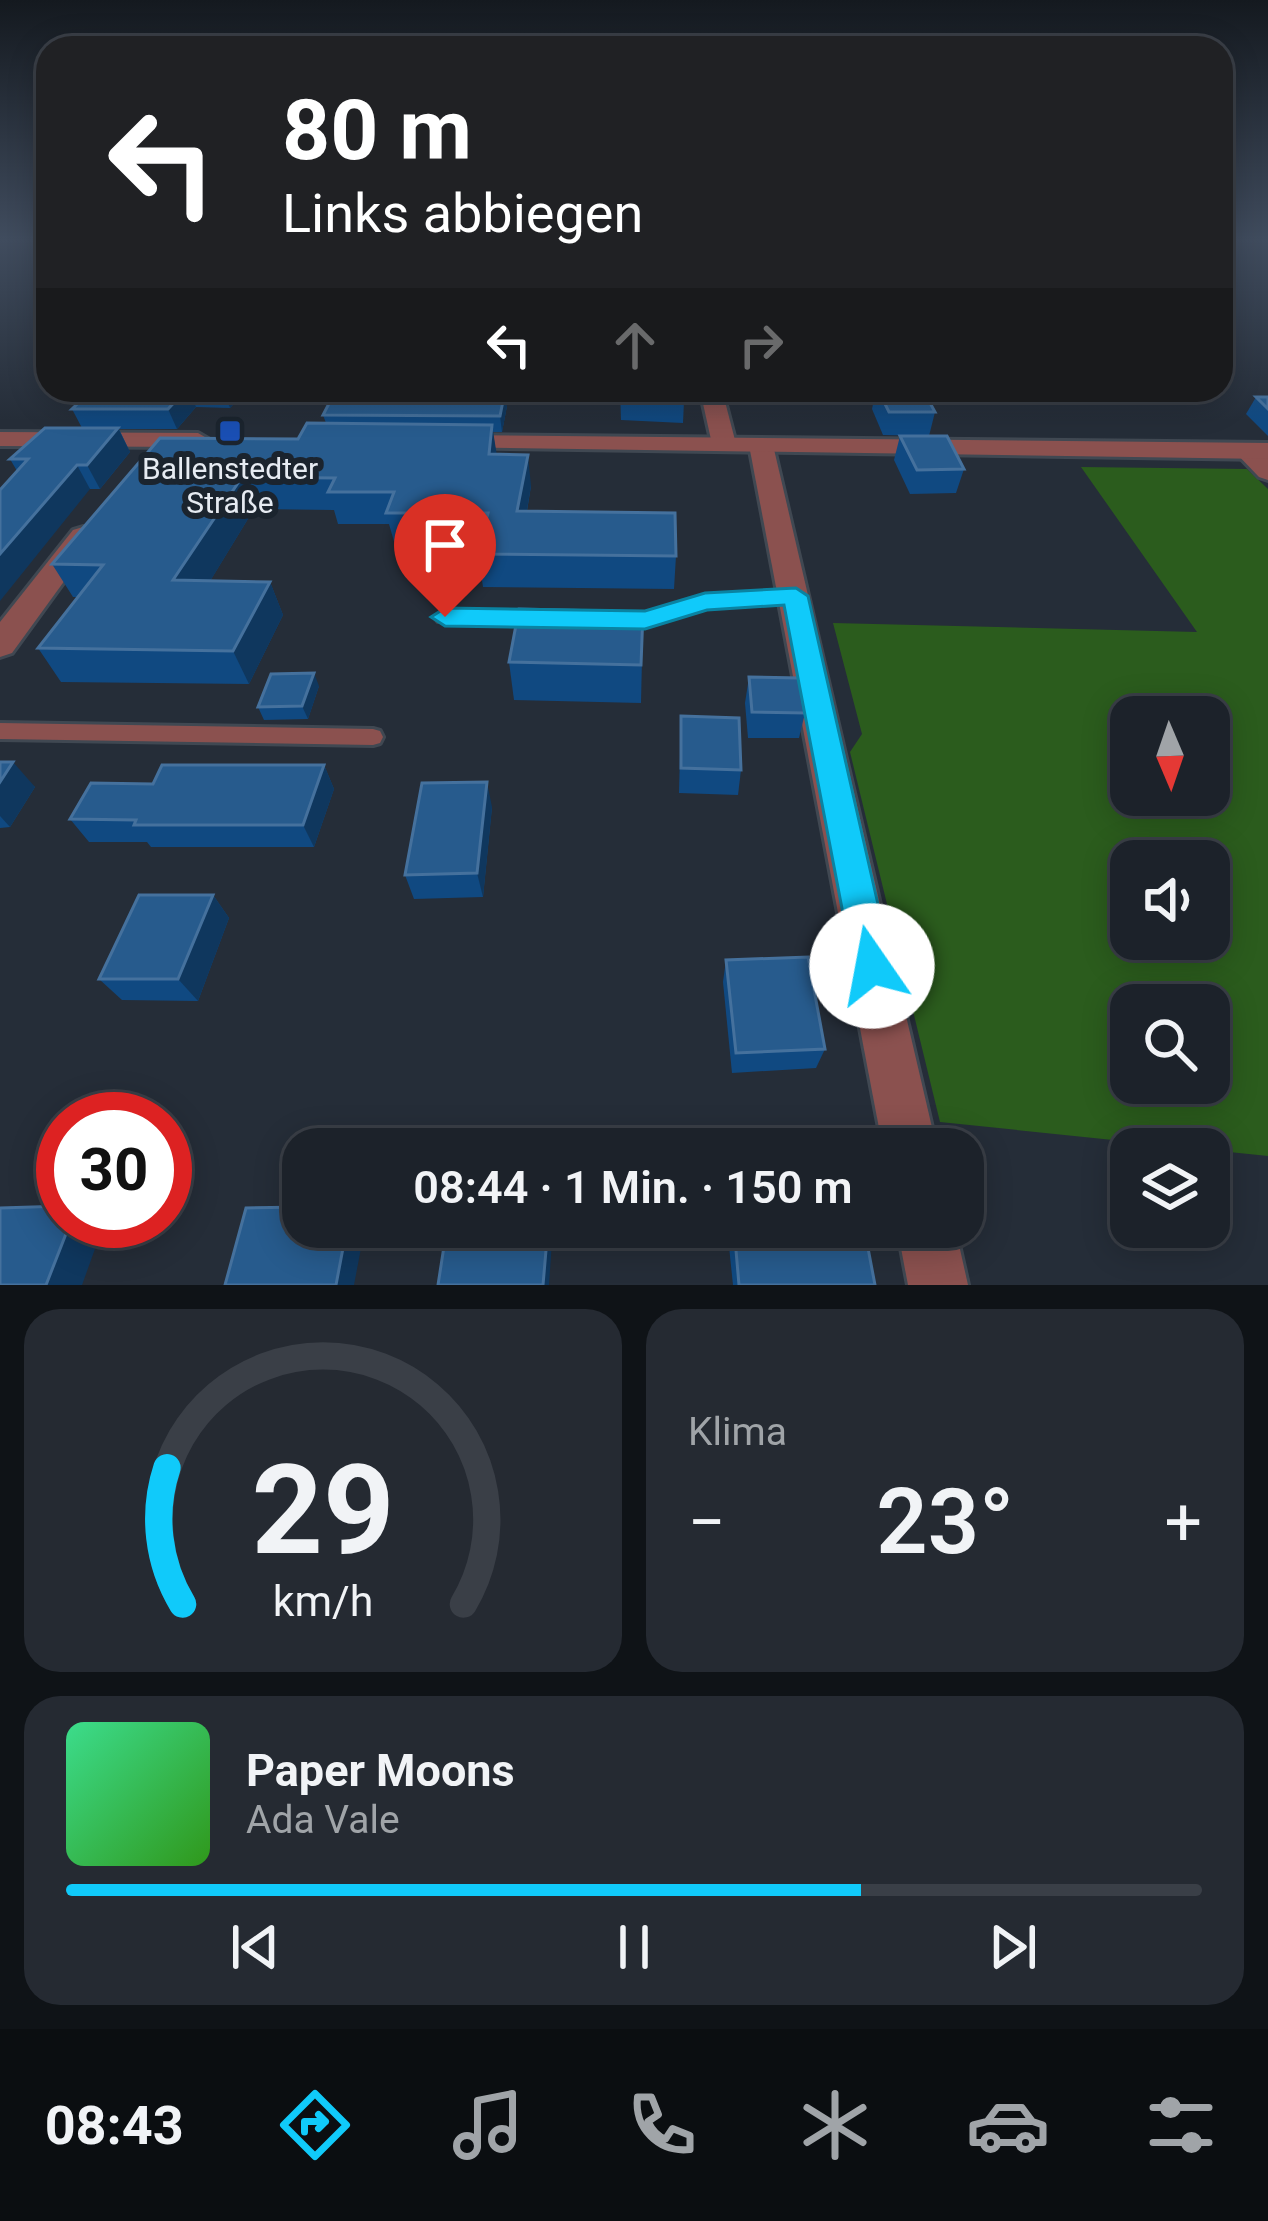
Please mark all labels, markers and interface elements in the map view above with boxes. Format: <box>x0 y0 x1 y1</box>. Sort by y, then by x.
text: 80 m <box>282 81 472 180</box>
icon: left <box>84 84 240 240</box>
text: Links abbiegen <box>282 182 643 245</box>
icon: left <box>476 312 542 378</box>
icon: ahead <box>602 312 668 378</box>
icon: right <box>728 312 794 378</box>
marker: Ballenstedter Straße <box>217 418 243 444</box>
place label: Ballenstedter Straße <box>142 451 318 520</box>
pin <box>394 494 496 617</box>
icon: arrive <box>412 512 478 578</box>
north arrow <box>1110 696 1230 816</box>
map controls <box>1110 696 1230 1248</box>
button: sound <box>1110 840 1230 960</box>
position arrow <box>809 903 935 1029</box>
button: search <box>1110 984 1230 1104</box>
speed limit sign: 30 <box>36 1092 192 1248</box>
button: layers <box>1110 1128 1230 1248</box>
text: 08:44 · 1 Min. · 150 m <box>413 1161 853 1214</box>
text: Klima <box>688 1409 787 1455</box>
text: 29 <box>251 1437 395 1583</box>
text: 23° <box>876 1470 1014 1575</box>
text: − <box>688 1484 726 1561</box>
text: + <box>1165 1484 1202 1561</box>
text: km/h <box>273 1575 373 1625</box>
text: Paper Moons <box>246 1744 515 1797</box>
text: Ada Vale <box>246 1797 400 1843</box>
icon: previous <box>222 1914 288 1980</box>
icon: pause <box>601 1914 667 1980</box>
icon: next <box>980 1914 1046 1980</box>
icon: directions <box>273 2083 357 2167</box>
icon: music <box>446 2083 530 2167</box>
icon: phone <box>620 2083 704 2167</box>
icon: climate <box>793 2083 877 2167</box>
icon: car <box>966 2083 1050 2167</box>
icon: filters <box>1139 2083 1223 2167</box>
text: 08:43 <box>45 2094 184 2157</box>

